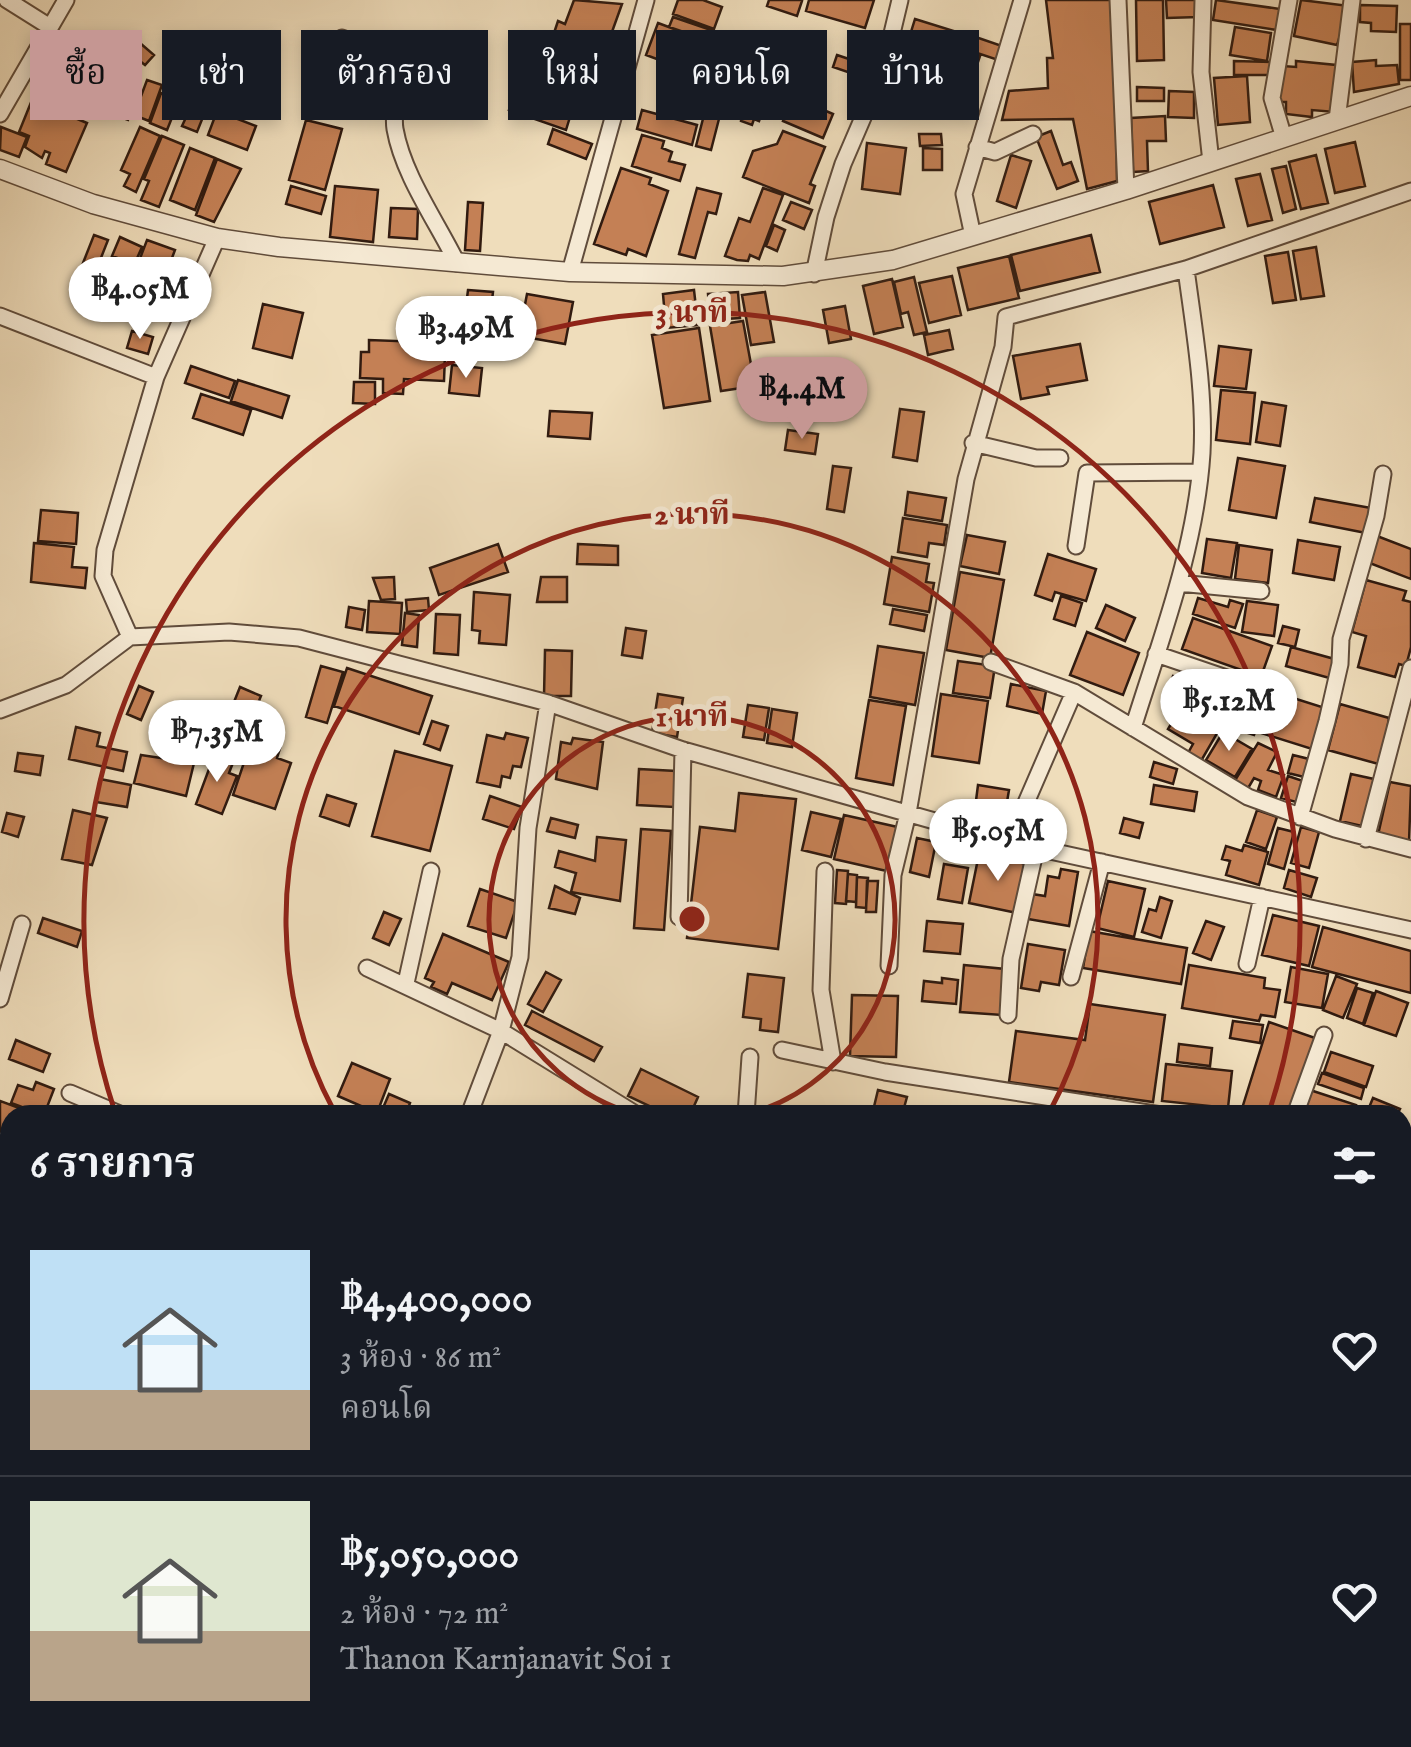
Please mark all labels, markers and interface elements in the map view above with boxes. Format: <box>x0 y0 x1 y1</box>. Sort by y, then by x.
chip: ซื้อ <box>30 30 142 120</box>
chip: เช่า <box>162 30 281 120</box>
chip: ตัวกรอง <box>301 30 488 120</box>
chip: ใหม่ <box>508 30 636 120</box>
chip: คอนโด <box>656 30 827 120</box>
chip: บ้าน <box>847 30 979 120</box>
pin: ฿4.05M <box>59 257 221 342</box>
text: ฿4.05M <box>91 269 189 310</box>
text: 3 นาที <box>656 295 728 333</box>
pin: ฿3.49M <box>385 296 547 381</box>
text: ฿3.49M <box>418 308 514 349</box>
pin: ฿4.4M <box>732 357 872 442</box>
text: ฿4.4M <box>758 369 846 410</box>
text: 2 นาที <box>654 497 730 535</box>
pin: ฿5.12M <box>1148 669 1310 754</box>
text: ฿5.12M <box>1182 681 1276 722</box>
text: 1 นาที <box>656 699 728 737</box>
pin: ฿7.35M <box>136 700 298 785</box>
text: ฿7.35M <box>170 712 264 753</box>
pin: ฿5.05M <box>917 799 1079 884</box>
text: ฿5.05M <box>951 811 1045 852</box>
centre of rings <box>674 901 710 937</box>
icon: filters <box>1327 1138 1382 1193</box>
text: 6 รายการ <box>30 1139 195 1192</box>
text: ฿4,400,000 <box>340 1273 532 1326</box>
icon: home <box>110 1290 230 1410</box>
icon: heart <box>1327 1323 1382 1378</box>
text: 3 ห้อง · 86 m² <box>340 1338 501 1379</box>
text: คอนโด <box>340 1389 433 1430</box>
text: ฿5,050,000 <box>340 1529 519 1582</box>
icon: home <box>110 1541 230 1661</box>
icon: heart <box>1327 1574 1382 1629</box>
text: 2 ห้อง · 72 m² <box>340 1594 508 1635</box>
text: Thanon Karnjanavit Soi 1 <box>340 1640 672 1681</box>

